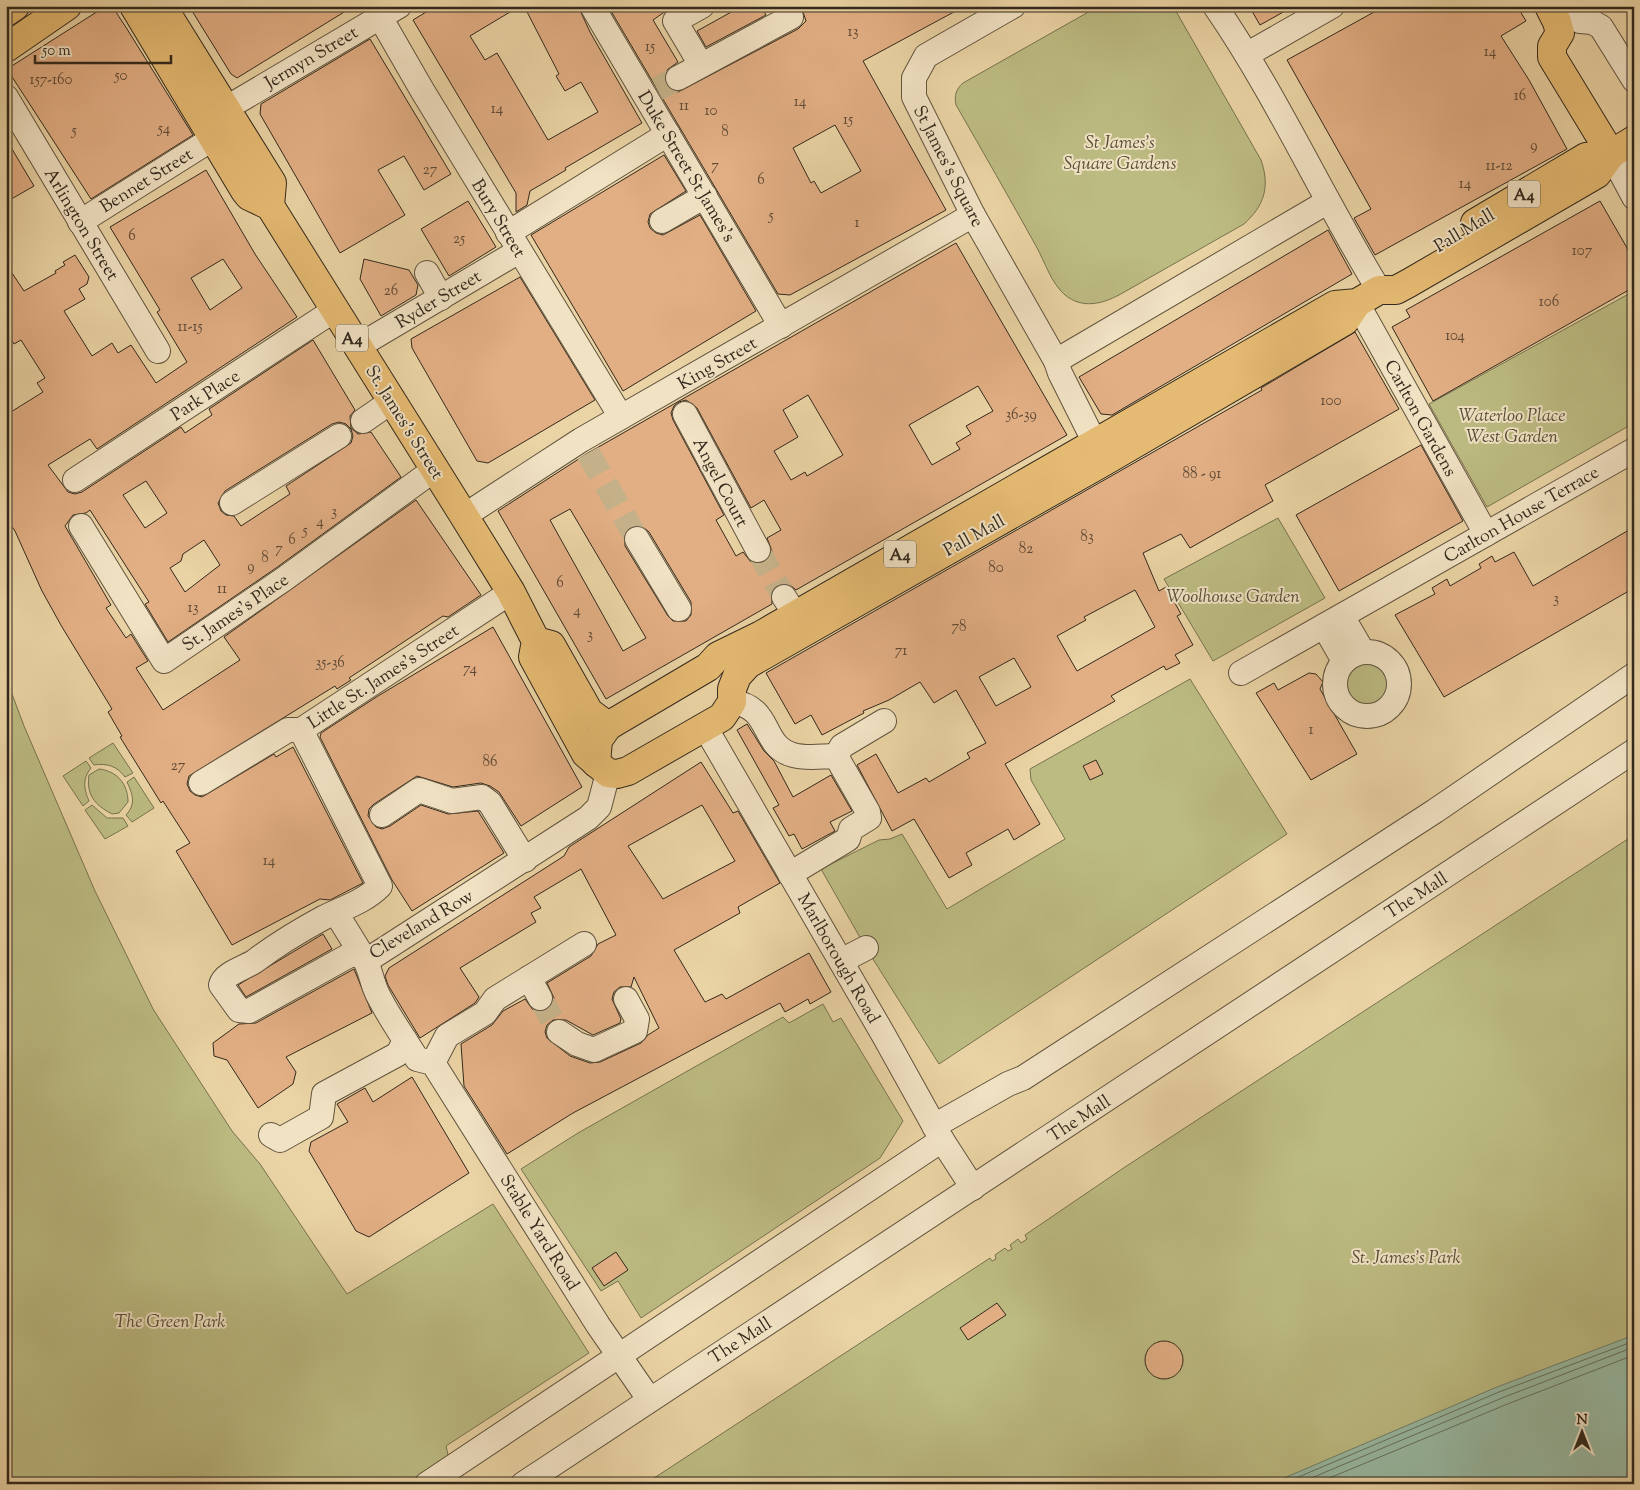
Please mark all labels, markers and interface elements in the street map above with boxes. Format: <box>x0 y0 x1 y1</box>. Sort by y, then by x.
street label: Jermyn Street <box>260 21 364 97</box>
house number: 13 <box>847 22 859 43</box>
scale bar <box>35 32 171 64</box>
house number: 15 <box>645 37 655 58</box>
text: 50 m <box>41 41 71 62</box>
house number: 14 <box>1484 42 1497 63</box>
house number: 50 <box>113 66 128 87</box>
house number: 157-160 <box>30 70 73 91</box>
street label: Duke Street St James's <box>630 86 741 248</box>
house number: 16 <box>1514 86 1526 107</box>
house number: 14 <box>794 92 807 113</box>
house number: 11 <box>679 96 689 117</box>
house number: 14 <box>491 99 504 120</box>
house number: 10 <box>705 101 718 122</box>
street label: St James's Square <box>905 101 989 232</box>
house number: 15 <box>843 110 853 131</box>
house number: 54 <box>157 119 171 140</box>
house number: 5 <box>70 121 77 142</box>
house number: 8 <box>721 122 729 143</box>
park label: St James's Square Gardens <box>1064 131 1176 178</box>
house number: 9 <box>1530 136 1538 157</box>
street label: Bennet Street <box>95 143 199 221</box>
house number: 7 <box>711 156 719 177</box>
house number: 11-12 <box>1485 156 1513 177</box>
house number: 27 <box>423 160 438 181</box>
street label: Arlington Street <box>36 164 124 286</box>
house number: 6 <box>757 170 765 191</box>
house number: 14 <box>1459 174 1472 195</box>
street label: Bury Street <box>464 175 531 263</box>
road number: A4 <box>1508 180 1540 208</box>
street label: Pall Mall <box>1430 203 1500 260</box>
house number: 5 <box>767 206 774 227</box>
house number: 1 <box>854 213 860 234</box>
house number: 6 <box>128 226 136 247</box>
house number: 25 <box>453 229 465 250</box>
house number: 107 <box>1572 241 1593 262</box>
street label: Ryder Street <box>391 265 487 337</box>
house number: 26 <box>384 281 398 302</box>
house number: 106 <box>1539 292 1559 313</box>
house number: 11-15 <box>177 317 203 338</box>
road number: A4 <box>336 324 368 352</box>
house number: 104 <box>1445 326 1465 347</box>
street label: King Street <box>674 332 762 398</box>
street label: Carlton Gardens <box>1376 356 1462 482</box>
street label: St. James's Street <box>358 361 449 485</box>
street label: Park Place <box>166 365 246 429</box>
house number: 100 <box>1321 391 1341 412</box>
park label: Waterloo Place West Garden <box>1459 404 1565 451</box>
house number: 36-39 <box>1005 405 1037 426</box>
street label: Angel Court <box>685 434 754 532</box>
street label: Carlton House Terrace <box>1439 461 1605 571</box>
house number: 88 - 91 <box>1183 464 1221 485</box>
house number: 3 <box>331 502 337 523</box>
street label: Pall Mall <box>939 509 1011 564</box>
house number: 4 <box>316 512 324 533</box>
house number: 5 <box>301 521 308 542</box>
house number: 83 <box>1080 527 1094 548</box>
house number: 6 <box>288 530 296 551</box>
house number: 7 <box>275 539 283 560</box>
house number: 82 <box>1019 539 1033 560</box>
road number: A4 <box>884 540 916 568</box>
house number: 8 <box>261 548 269 569</box>
house number: 9 <box>247 557 255 578</box>
house number: 80 <box>988 558 1004 579</box>
street label: St. James's Place <box>178 568 295 659</box>
house number: 6 <box>556 573 564 594</box>
house number: 11 <box>217 579 227 600</box>
park label: Woolhouse Garden <box>1166 585 1300 611</box>
house number: 3 <box>1553 589 1559 610</box>
house number: 13 <box>187 598 199 619</box>
house number: 4 <box>573 601 581 622</box>
house number: 78 <box>951 617 967 638</box>
street label: Little St. James's Street <box>303 619 465 736</box>
house number: 3 <box>587 625 593 646</box>
house number: 71 <box>895 641 907 662</box>
house number: 35-36 <box>315 653 345 674</box>
house number: 74 <box>463 659 477 680</box>
house number: 1 <box>1308 720 1314 741</box>
house number: 86 <box>483 752 497 773</box>
house number: 27 <box>171 756 186 777</box>
house number: 14 <box>263 851 276 872</box>
street label: The Mall <box>1381 867 1454 927</box>
street label: Cleveland Row <box>365 884 480 967</box>
street label: Marlborough Road <box>789 889 885 1029</box>
street label: The Mall <box>1044 1090 1117 1150</box>
street label: Stable Yard Road <box>492 1170 584 1296</box>
park label: St. James's Park <box>1351 1246 1461 1272</box>
park label: The Green Park <box>115 1310 225 1336</box>
street label: The Mall <box>705 1312 778 1372</box>
north arrow <box>1558 1408 1608 1458</box>
text: N <box>1576 1411 1588 1431</box>

